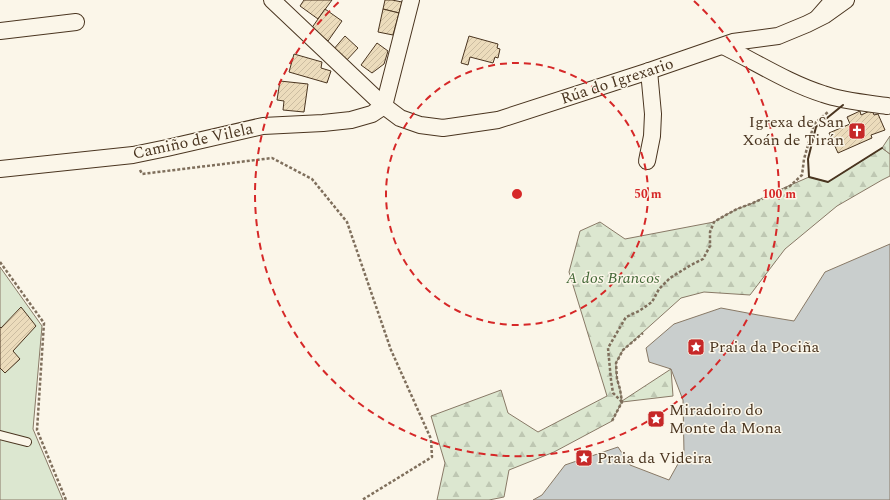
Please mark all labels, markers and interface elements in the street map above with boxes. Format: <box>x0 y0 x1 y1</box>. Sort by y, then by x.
street label: Rúa do Igrexario <box>557 51 677 111</box>
place label: Igrexa de San Xoán de Tirán <box>742 110 844 152</box>
street label: Camiño de Vilela <box>131 116 256 165</box>
church icon: Igrexa de San Xoán de Tirán <box>847 121 867 141</box>
text: 50 m <box>634 185 662 204</box>
text: 100 m <box>762 185 796 204</box>
centre of rings <box>510 187 524 201</box>
park label: A dos Brancos <box>565 266 660 290</box>
place label: Praia da Pociña <box>709 335 819 359</box>
place icon: Praia da Pociña <box>686 337 706 357</box>
place label: Miradoiro do Monte da Mona <box>669 398 782 440</box>
place icon: Miradoiro do Monte da Mona <box>646 409 666 429</box>
place label: Praia da Videira <box>597 446 712 470</box>
place icon: Praia da Videira <box>574 448 594 468</box>

